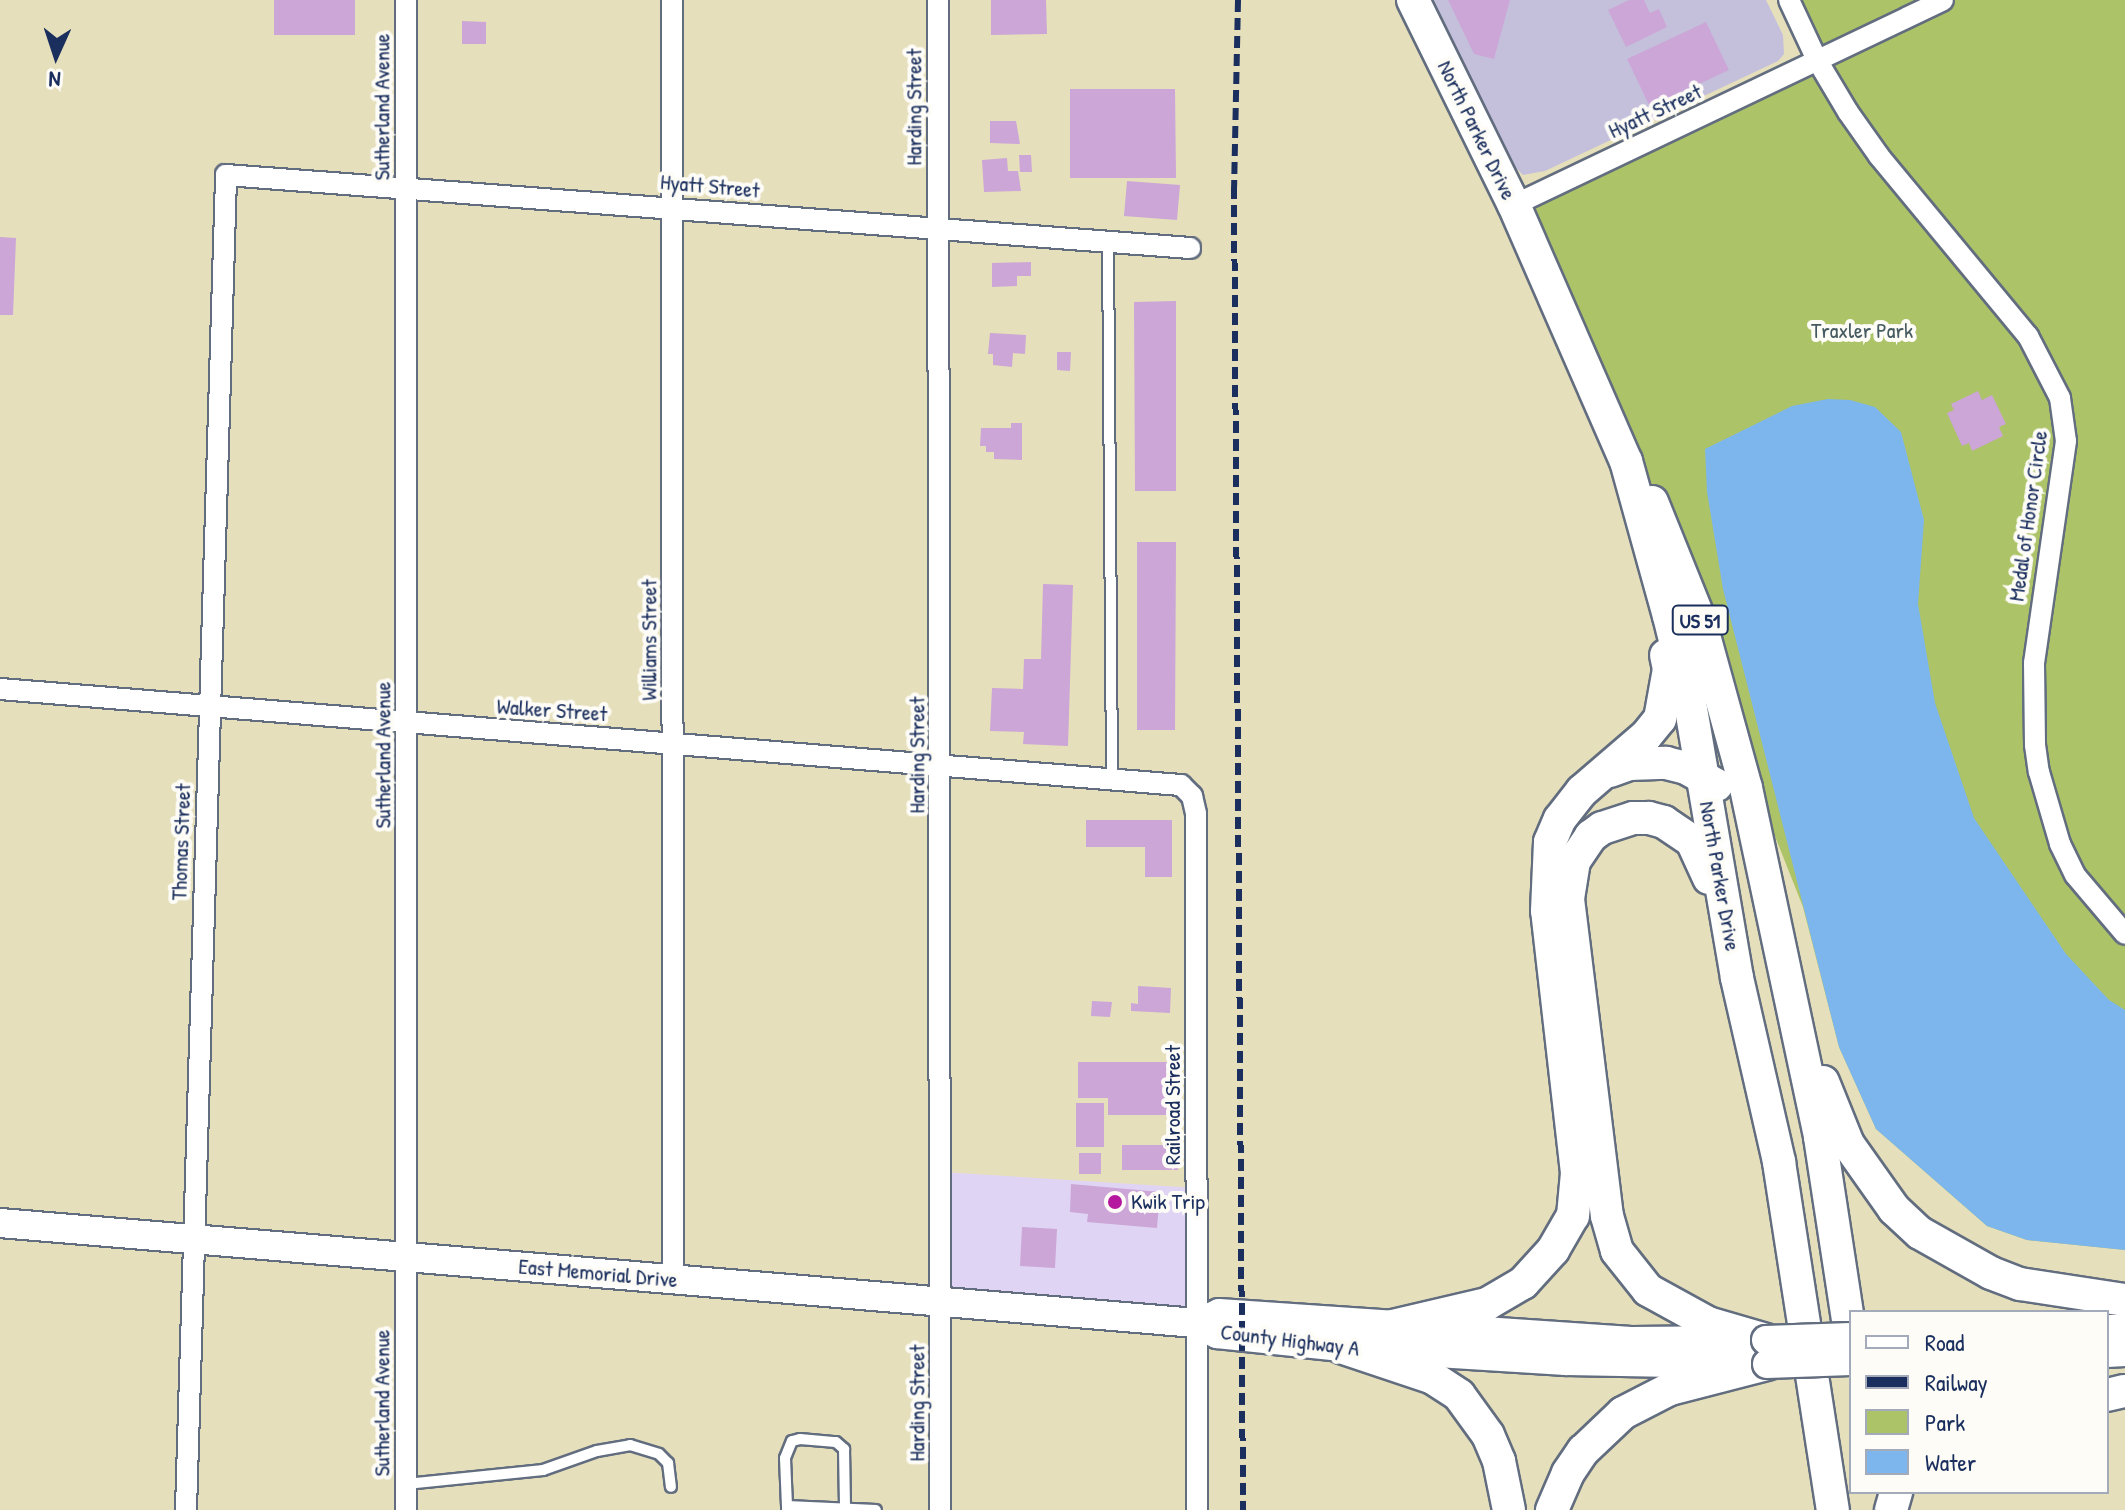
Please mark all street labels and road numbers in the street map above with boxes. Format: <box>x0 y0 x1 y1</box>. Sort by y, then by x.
street label: Sutherland Avenue <box>369 34 395 180</box>
street label: Harding Street <box>901 49 927 165</box>
street label: North Parker Drive <box>1432 56 1522 204</box>
street label: Hyatt Street <box>1604 78 1706 144</box>
street label: Hyatt Street <box>659 169 761 203</box>
street label: Medal of Honor Circle <box>2003 429 2053 603</box>
street label: Williams Street <box>636 579 662 701</box>
road number: US 51 <box>1670 604 1730 636</box>
street label: Sutherland Avenue <box>370 682 396 828</box>
street label: Walker Street <box>496 693 608 727</box>
street label: Harding Street <box>904 697 930 813</box>
street label: Thomas Street <box>166 783 196 901</box>
street label: North Parker Drive <box>1694 799 1746 953</box>
street label: Railroad Street <box>1160 1045 1186 1165</box>
street label: East Memorial Drive <box>517 1253 679 1293</box>
street label: County Highway A <box>1219 1318 1361 1362</box>
street label: Sutherland Avenue <box>369 1330 395 1476</box>
street label: Harding Street <box>904 1345 930 1461</box>

